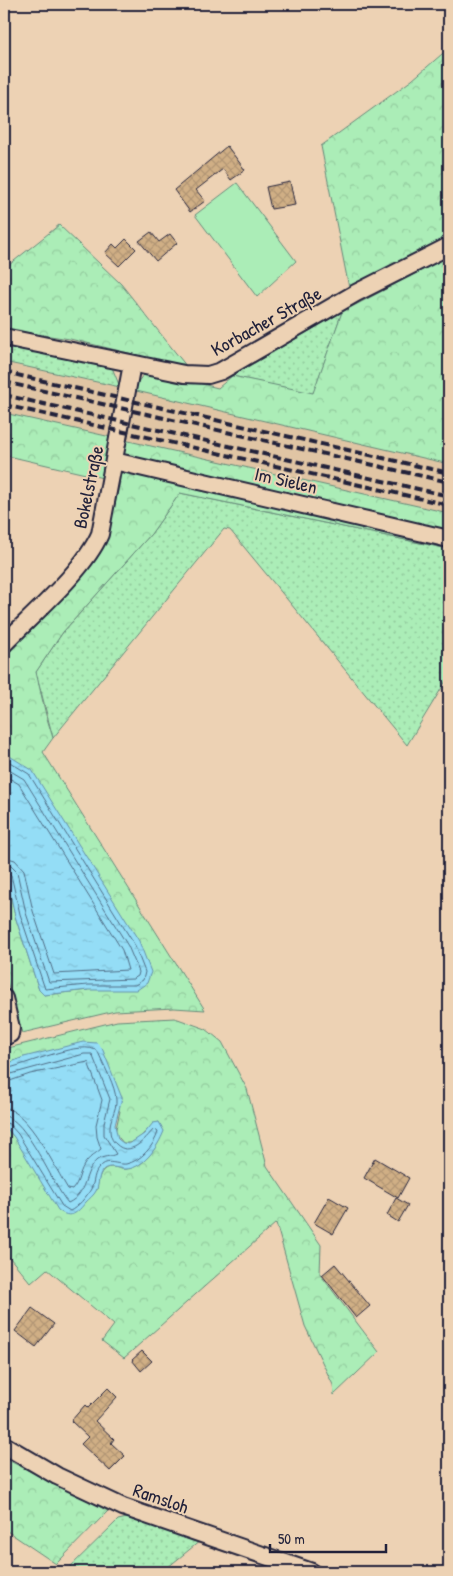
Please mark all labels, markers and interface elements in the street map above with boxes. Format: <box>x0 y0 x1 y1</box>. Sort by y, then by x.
street label: Korbacher Straße <box>206 280 326 362</box>
street label: Bokelstraße <box>67 443 110 531</box>
street label: Im Sielen <box>252 460 320 500</box>
street label: Ramsloh <box>130 1476 192 1520</box>
scale bar <box>270 1521 387 1553</box>
text: 50 m <box>278 1528 305 1549</box>

